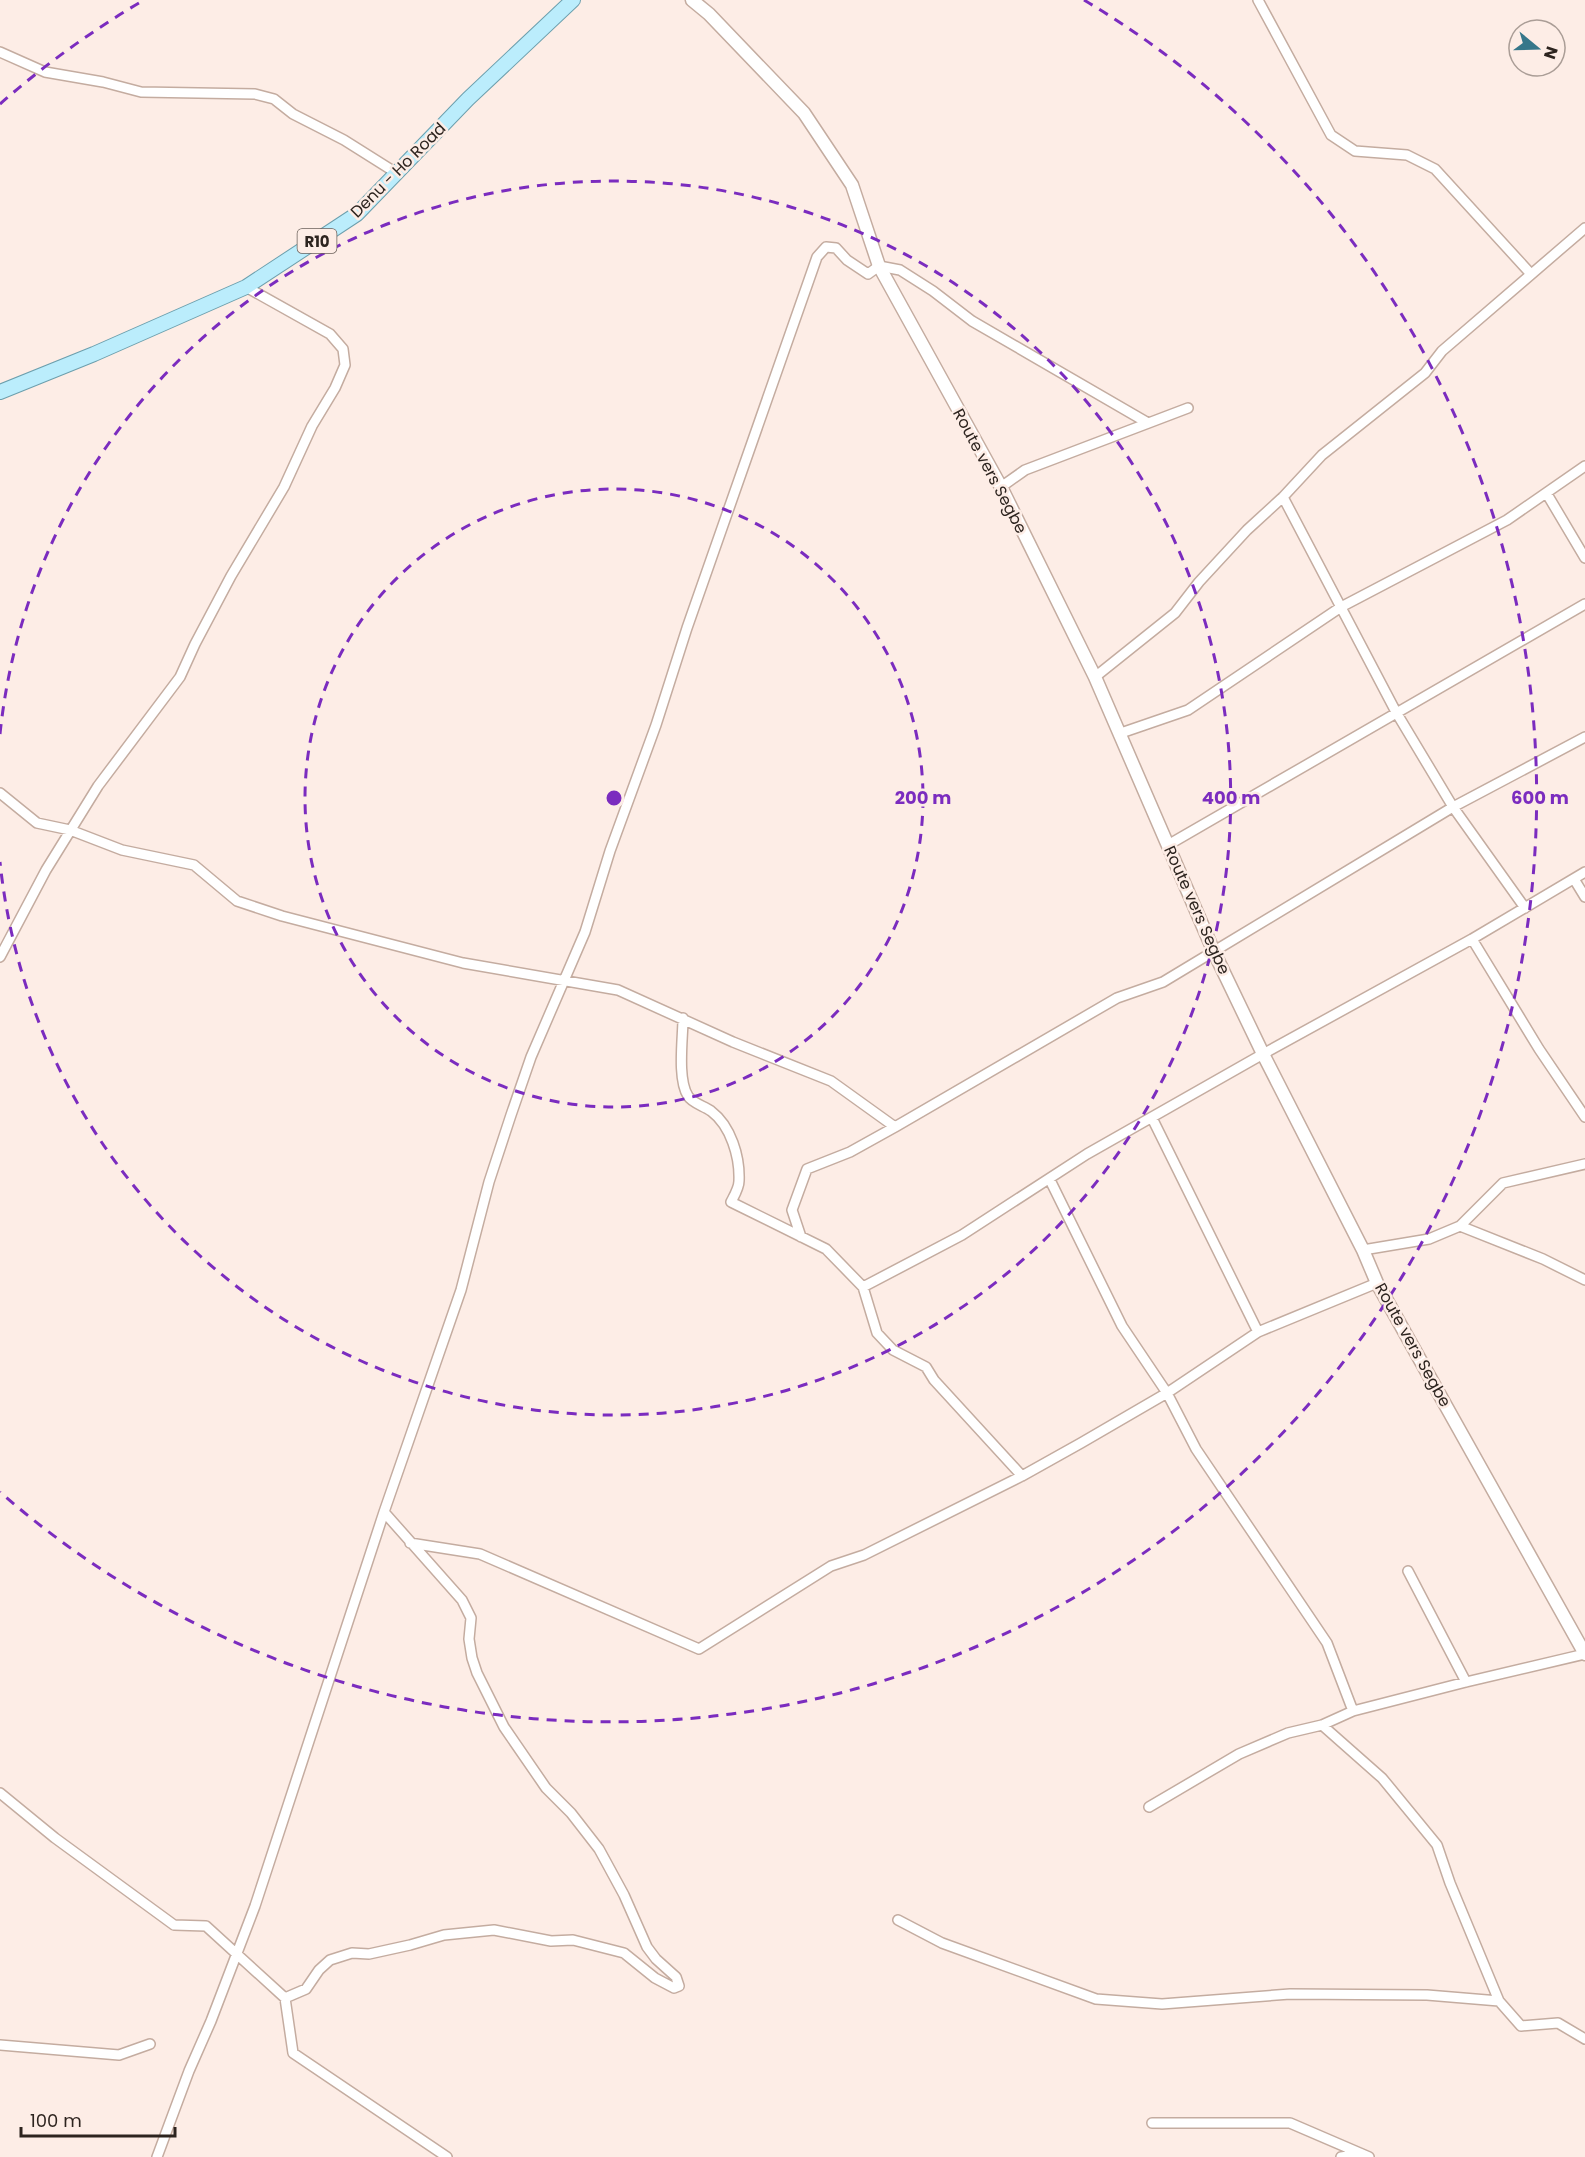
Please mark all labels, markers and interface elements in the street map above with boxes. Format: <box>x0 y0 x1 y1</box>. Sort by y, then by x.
north arrow <box>1507 18 1567 78</box>
text: N <box>1538 43 1564 62</box>
street label: Denu - Ho Road <box>345 117 451 223</box>
road number: R10 <box>298 229 336 253</box>
street label: Route vers Segbe <box>947 404 1033 538</box>
text: 200 m <box>895 785 951 810</box>
text: 400 m <box>1202 785 1260 810</box>
text: 600 m <box>1511 785 1569 810</box>
centre of rings <box>604 788 624 808</box>
street label: Route vers Segbe <box>1158 842 1236 978</box>
street label: Route vers Segbe <box>1369 1279 1457 1411</box>
scale bar <box>21 2100 176 2138</box>
text: 100 m <box>30 2108 82 2133</box>

